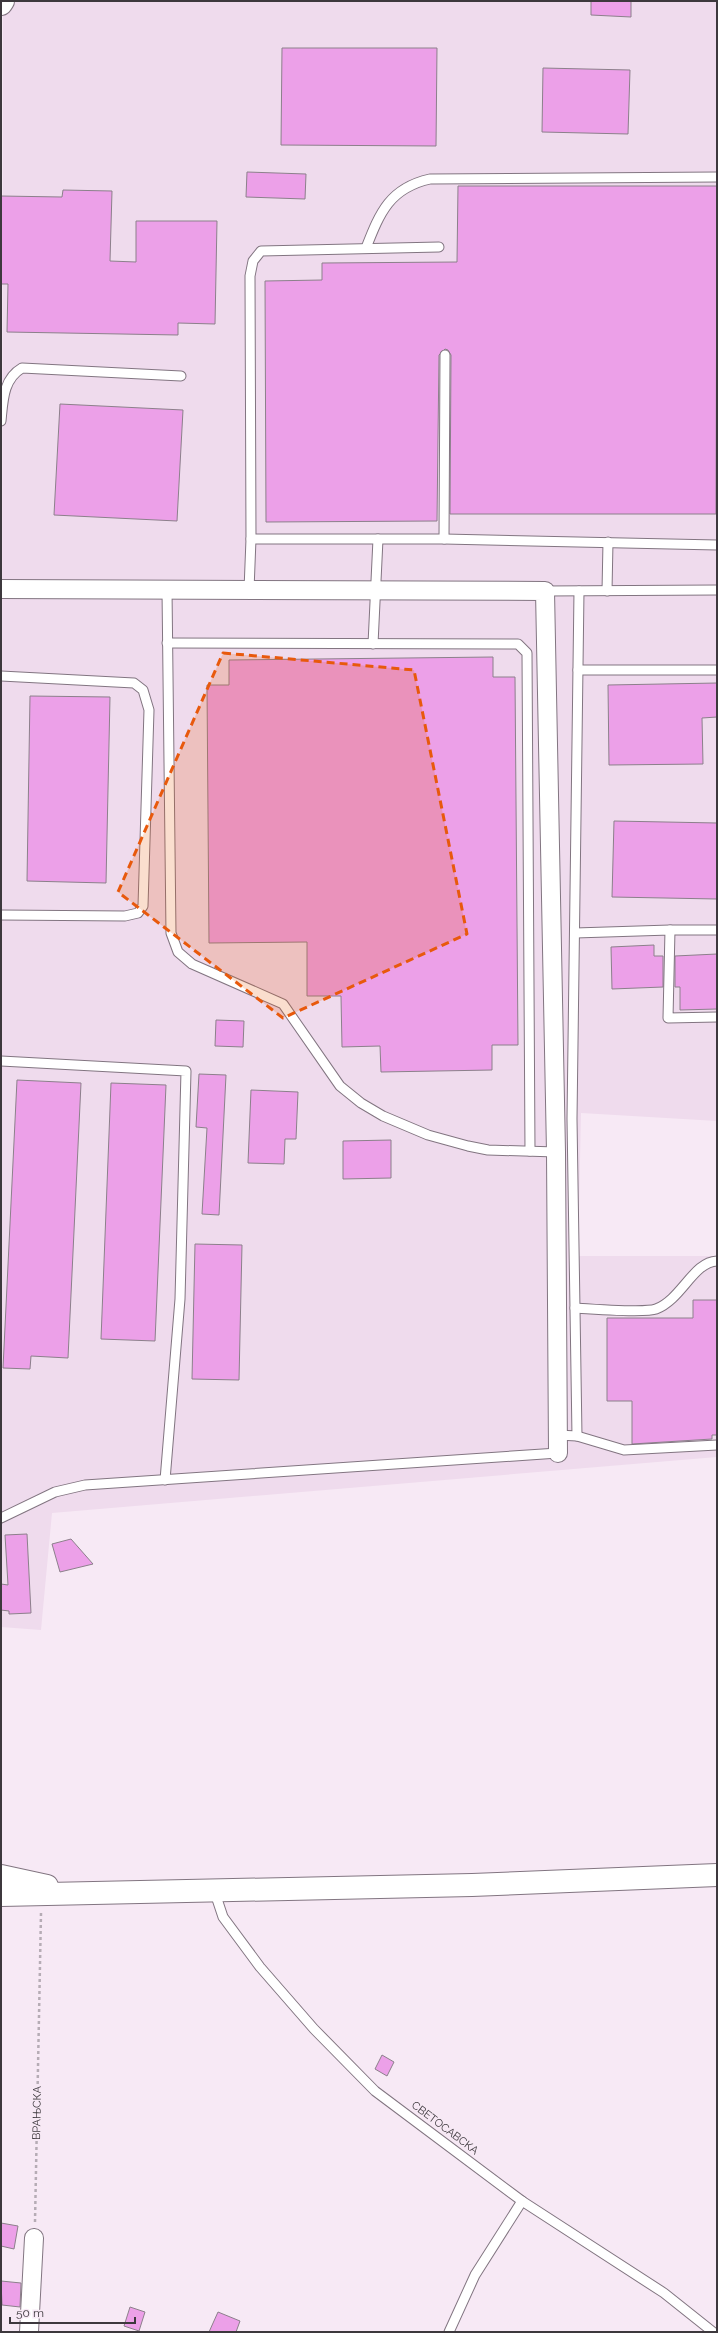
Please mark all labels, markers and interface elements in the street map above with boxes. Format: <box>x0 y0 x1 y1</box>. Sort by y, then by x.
street label: ВРАЊСКА <box>30 2085 44 2140</box>
street label: СВЕТОСАВСКА <box>409 2099 481 2158</box>
scale bar <box>10 2299 135 2325</box>
text: 50 m <box>16 2306 44 2320</box>

